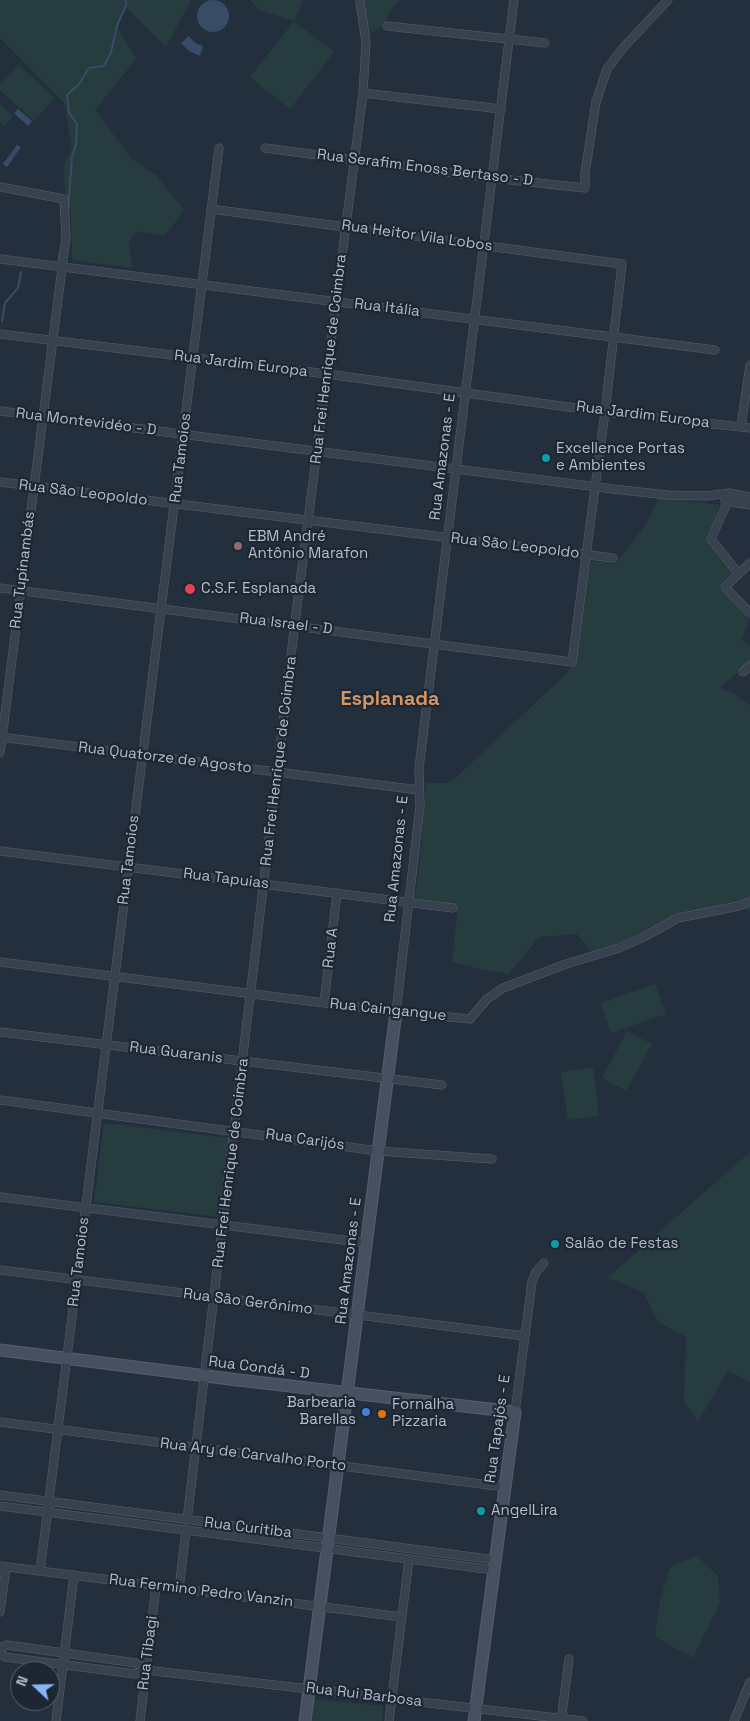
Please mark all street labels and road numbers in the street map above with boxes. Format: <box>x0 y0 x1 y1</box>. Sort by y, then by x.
street label: Rua Serafim Enoss Bertaso - D <box>316 146 534 190</box>
street label: Rua Heitor Vila Lobos <box>340 216 494 256</box>
street label: Rua Frei Henrique de Coimbra <box>307 253 351 465</box>
street label: Rua Itália <box>353 295 421 321</box>
street label: Rua Jardim Europa <box>173 347 309 381</box>
street label: Rua Amazonas - E <box>426 393 460 521</box>
street label: Rua Jardim Europa <box>575 398 711 432</box>
street label: Rua Montevidéo - D <box>15 404 157 440</box>
street label: Rua Tamoios <box>167 412 195 504</box>
street label: Rua São Leopoldo <box>18 476 148 510</box>
street label: Rua Tupinambás <box>7 510 39 630</box>
street label: Rua São Leopoldo <box>450 529 580 563</box>
street label: Rua Israel - D <box>238 609 334 639</box>
street label: Rua Frei Henrique de Coimbra <box>257 655 301 867</box>
street label: Rua Quatorze de Agosto <box>77 738 253 778</box>
street label: Rua Amazonas - E <box>381 795 413 923</box>
street label: Rua Tamoios <box>115 814 143 906</box>
street label: Rua Tapuias <box>182 865 270 893</box>
street label: Rua A <box>320 927 342 969</box>
street label: Rua Caingangue <box>329 995 447 1025</box>
street label: Rua Guaranis <box>128 1038 224 1068</box>
street label: Rua Frei Henrique de Coimbra <box>209 1057 253 1269</box>
street label: Rua Carijós <box>264 1126 346 1154</box>
street label: Rua Amazonas - E <box>332 1197 366 1325</box>
street label: Rua Tamoios <box>65 1216 93 1308</box>
street label: Rua São Gerônimo <box>182 1285 314 1319</box>
street label: Rua Condá - D <box>207 1353 311 1383</box>
street label: Rua Tapajós - E <box>481 1374 515 1484</box>
street label: Rua Ary de Carvalho Porto <box>159 1435 347 1475</box>
street label: Rua Curitiba <box>203 1514 293 1542</box>
street label: Rua Fermino Pedro Vanzin <box>108 1571 294 1611</box>
street label: Rua Tibagi <box>135 1615 161 1691</box>
street label: Rua Rui Barbosa <box>305 1679 423 1711</box>

